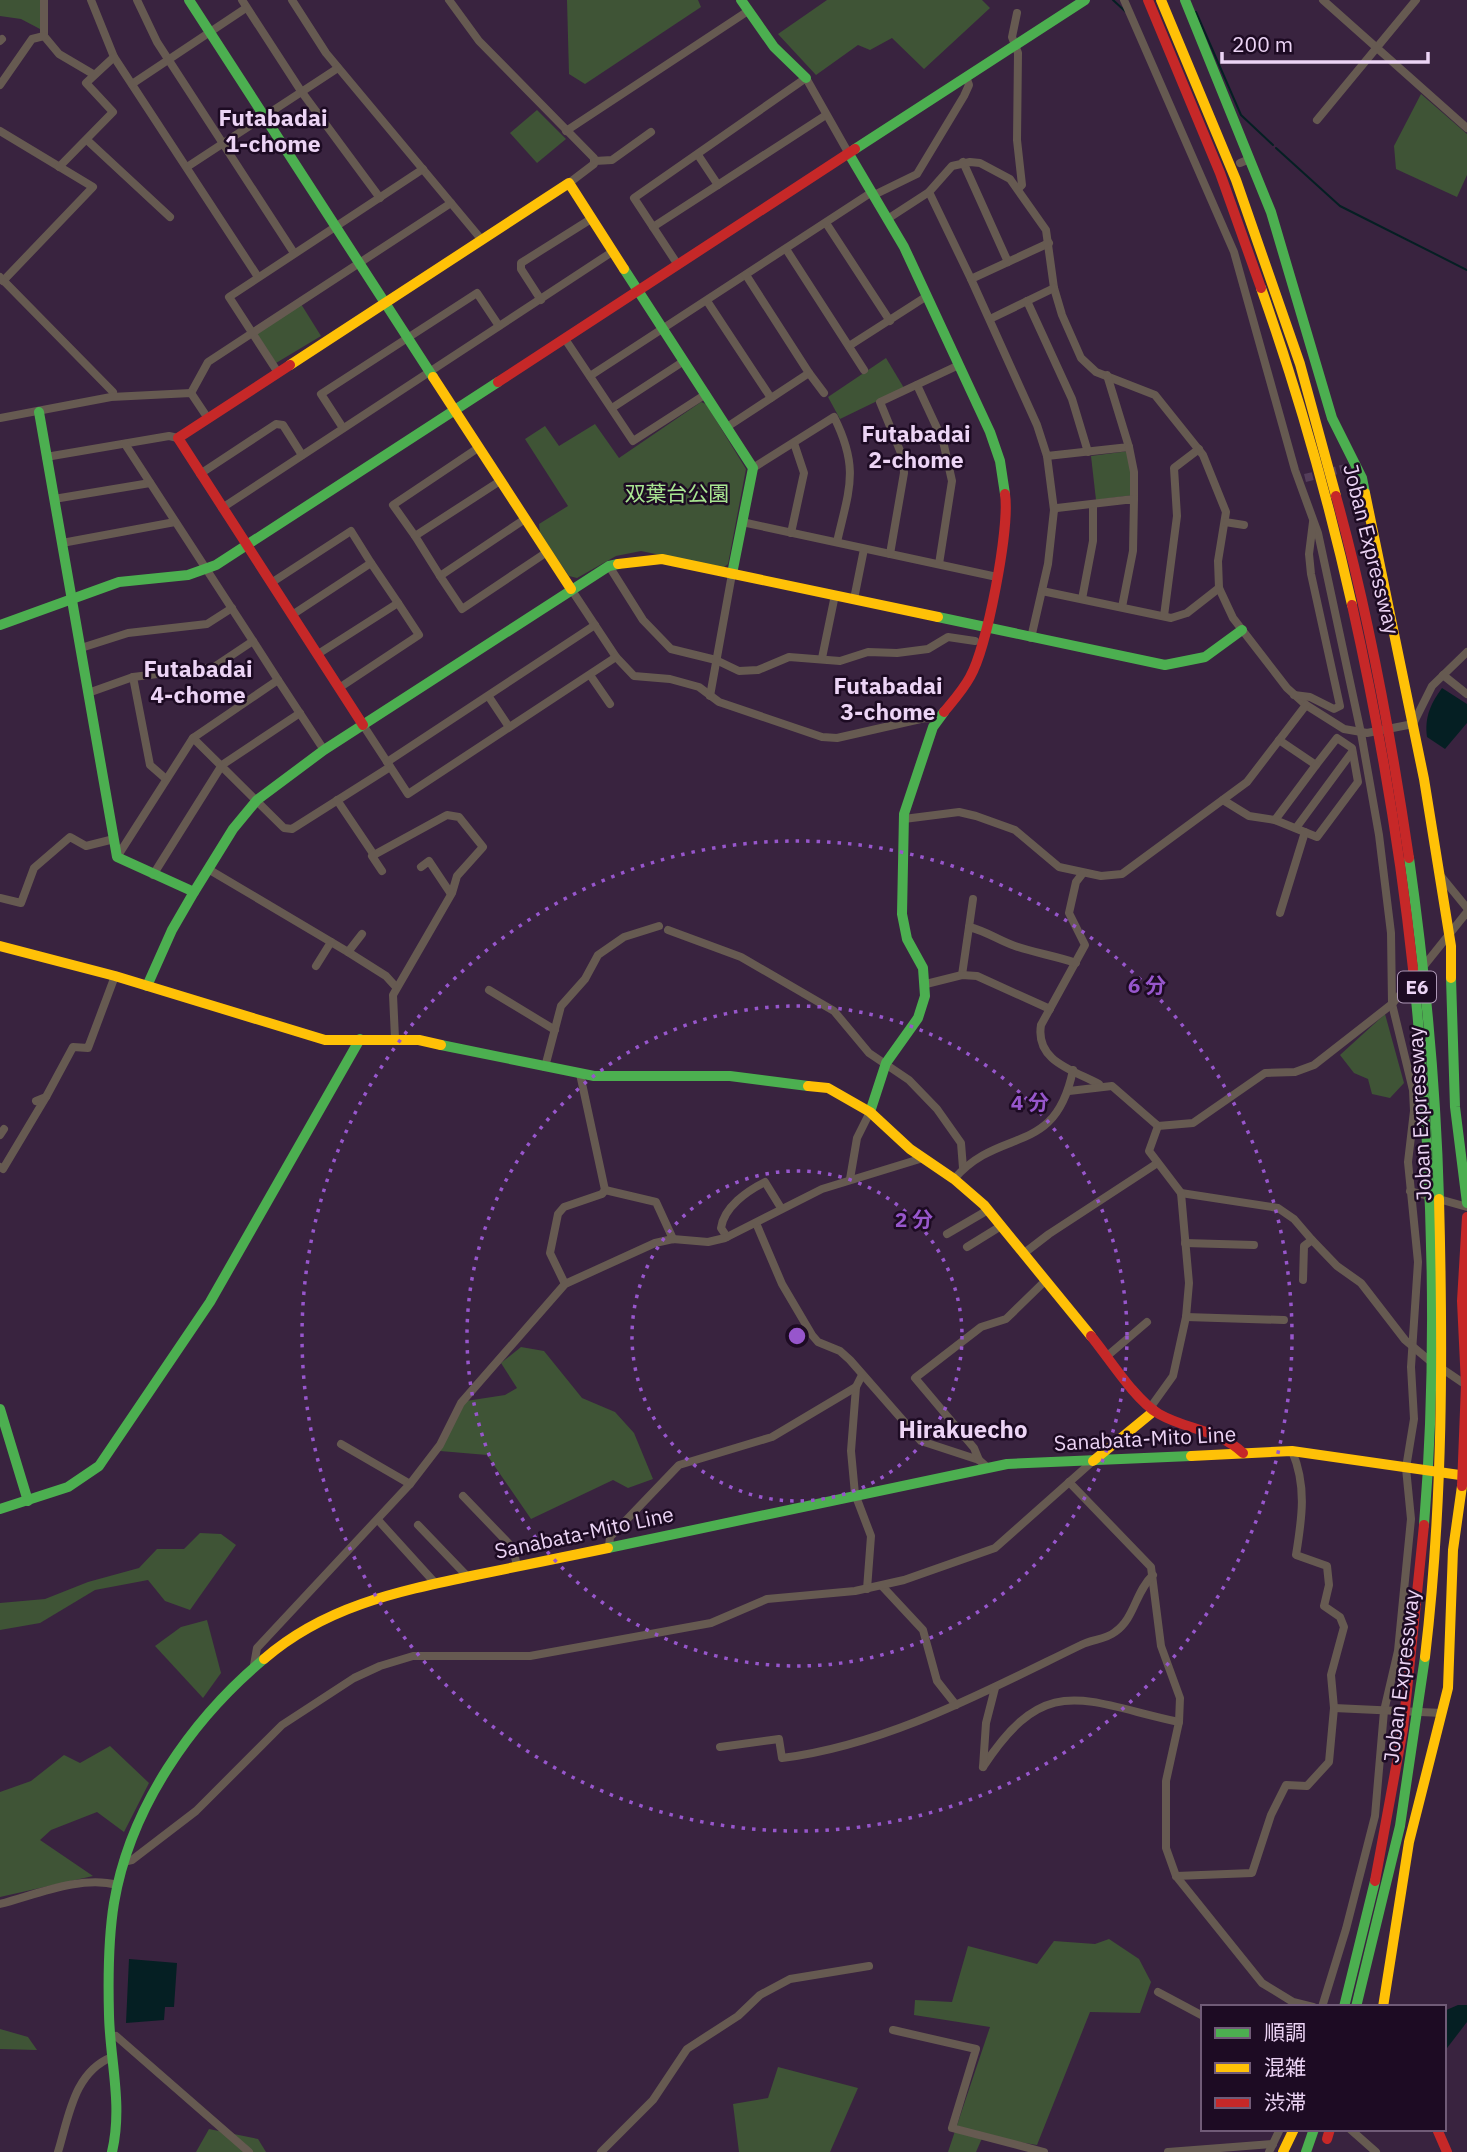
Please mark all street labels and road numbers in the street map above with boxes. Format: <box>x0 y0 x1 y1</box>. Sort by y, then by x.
street label: Joban Expressway <box>1337 461 1407 638</box>
road number: E6 <box>1398 972 1436 1002</box>
street label: Joban Expressway <box>1400 1026 1438 1202</box>
street label: Sanabata-Mito Line <box>1053 1419 1237 1457</box>
street label: Sanabata-Mito Line <box>492 1499 676 1565</box>
street label: Joban Expressway <box>1376 1587 1426 1764</box>

